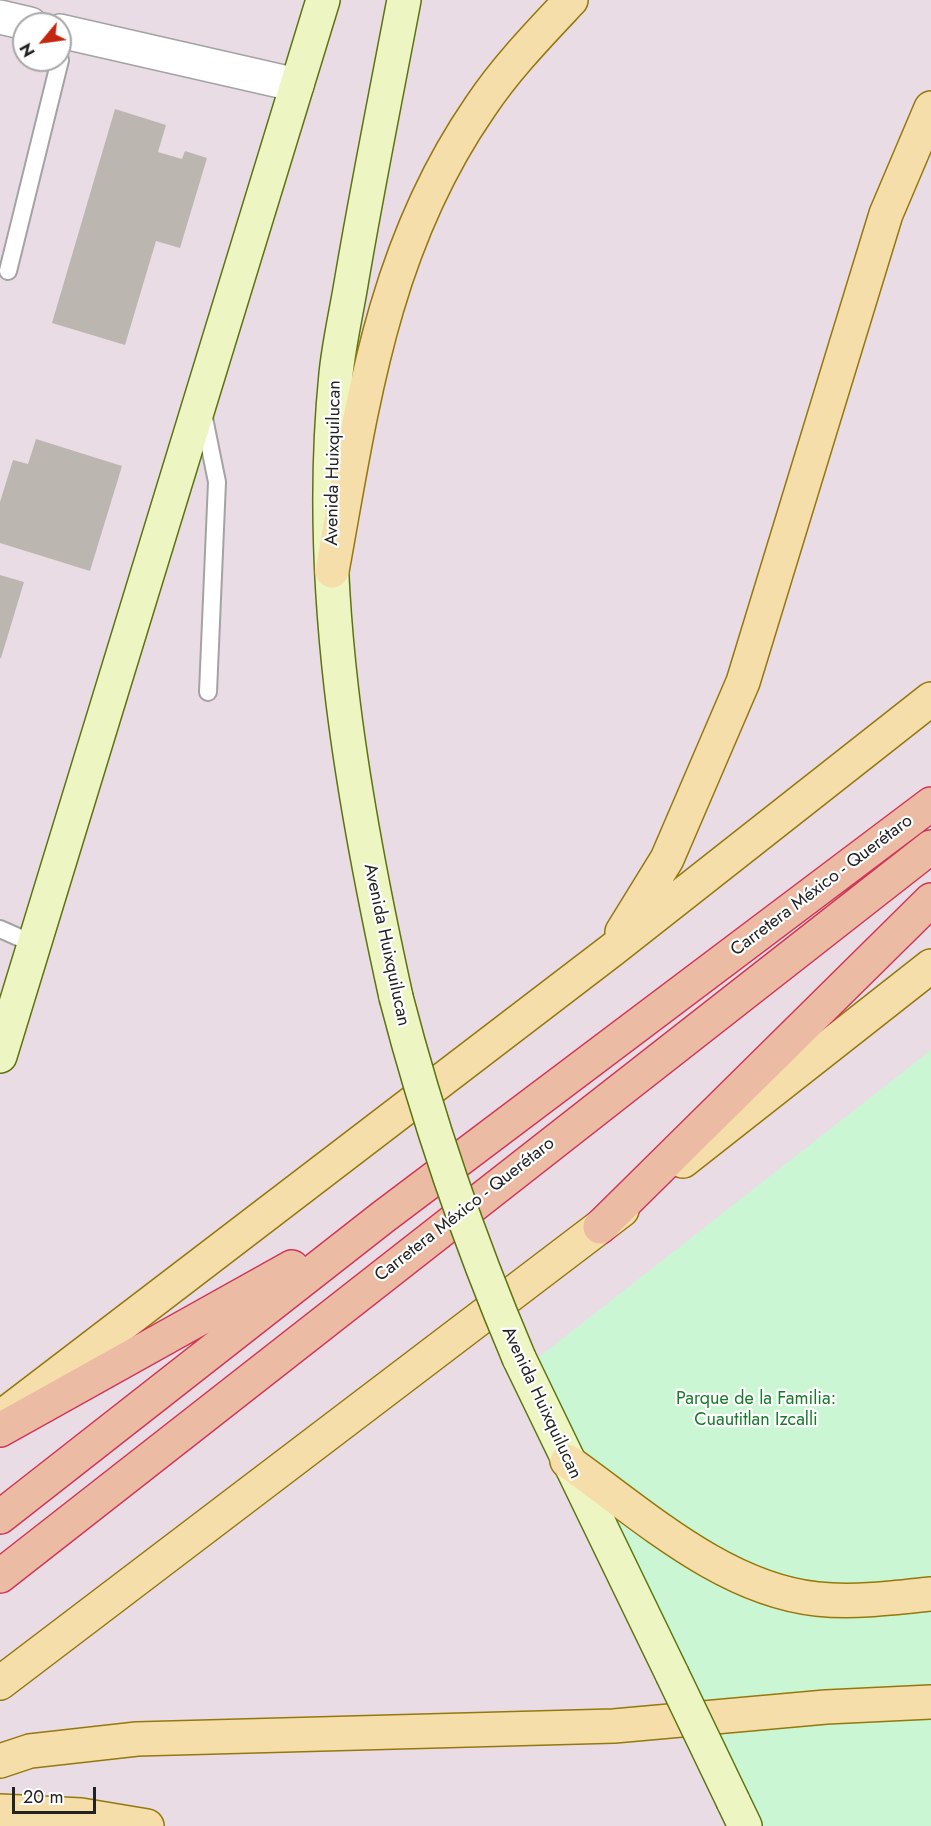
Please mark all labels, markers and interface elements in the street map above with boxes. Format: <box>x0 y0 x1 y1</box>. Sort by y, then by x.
north arrow <box>12 12 72 72</box>
text: N <box>14 39 41 61</box>
street label: Avenida Huixquilucan <box>322 380 346 546</box>
street label: Carretera México - Querétaro <box>727 811 917 961</box>
street label: Avenida Huixquilucan <box>358 862 414 1028</box>
street label: Carretera México - Querétaro <box>371 1133 559 1287</box>
street label: Avenida Huixquilucan <box>496 1324 586 1482</box>
park label: Parque de la Familia: Cuautitlan Izcalli <box>676 1389 836 1432</box>
scale bar <box>15 1775 99 1813</box>
text: 20 m <box>23 1784 63 1810</box>

